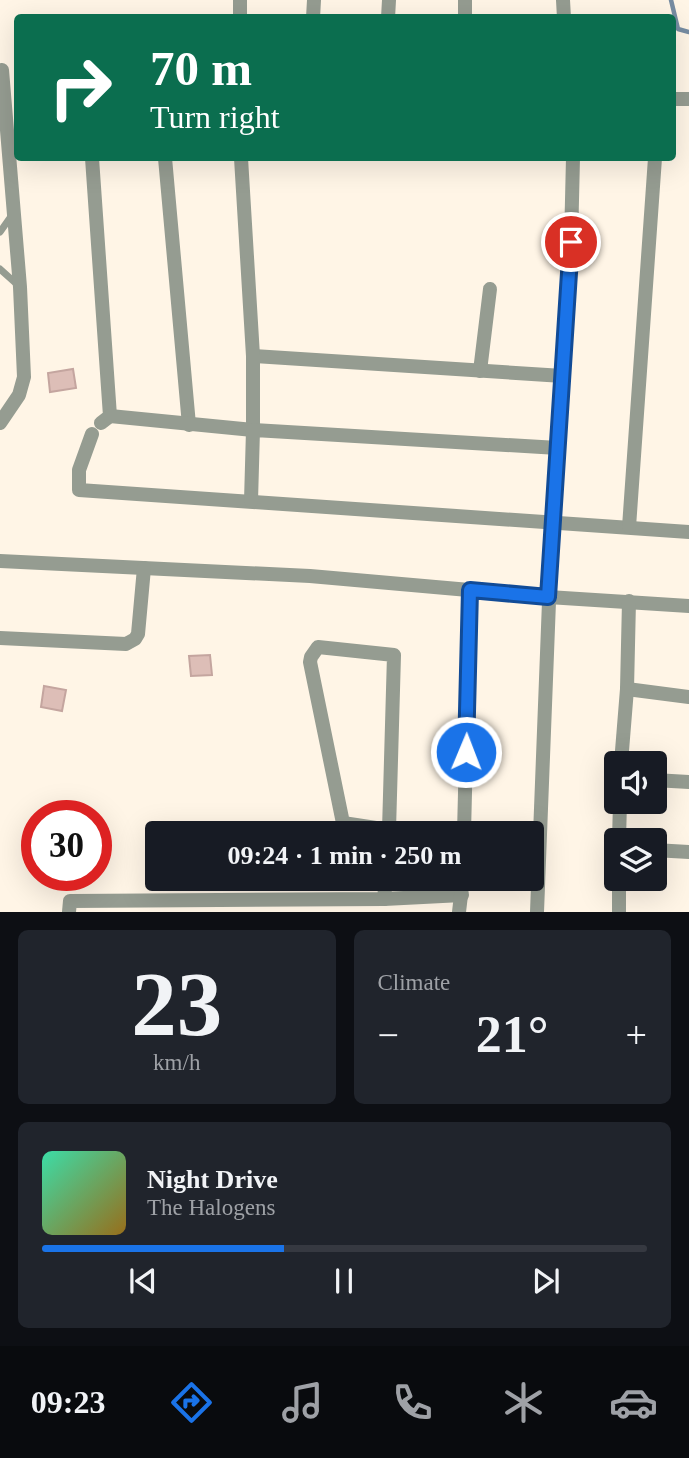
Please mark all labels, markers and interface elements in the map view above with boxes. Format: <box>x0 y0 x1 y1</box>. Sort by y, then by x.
text: 70 m <box>150 41 252 96</box>
icon: right <box>35 42 126 133</box>
text: Turn right <box>150 99 280 135</box>
pin <box>541 212 601 272</box>
icon: arrive <box>552 223 590 261</box>
position arrow <box>429 715 503 789</box>
map controls <box>604 751 667 891</box>
button: sound <box>604 751 667 814</box>
speed limit sign: 30 <box>21 800 112 891</box>
button: layers <box>604 828 667 891</box>
text: 09:24 · 1 min · 250 m <box>228 841 462 870</box>
text: 23 <box>131 954 222 1055</box>
text: Climate <box>378 970 450 995</box>
text: 21° <box>476 1006 549 1063</box>
text: − <box>378 1014 399 1056</box>
text: + <box>626 1014 647 1056</box>
text: km/h <box>153 1050 200 1075</box>
text: Night Drive <box>147 1165 278 1194</box>
text: The Halogens <box>147 1195 275 1220</box>
icon: previous <box>124 1262 162 1300</box>
icon: pause <box>325 1262 363 1300</box>
icon: next <box>527 1262 565 1300</box>
icon: directions <box>167 1378 216 1427</box>
icon: music <box>278 1378 327 1427</box>
icon: phone <box>388 1378 437 1427</box>
icon: climate <box>499 1378 548 1427</box>
icon: car <box>609 1378 658 1427</box>
text: 09:23 <box>31 1384 105 1420</box>

